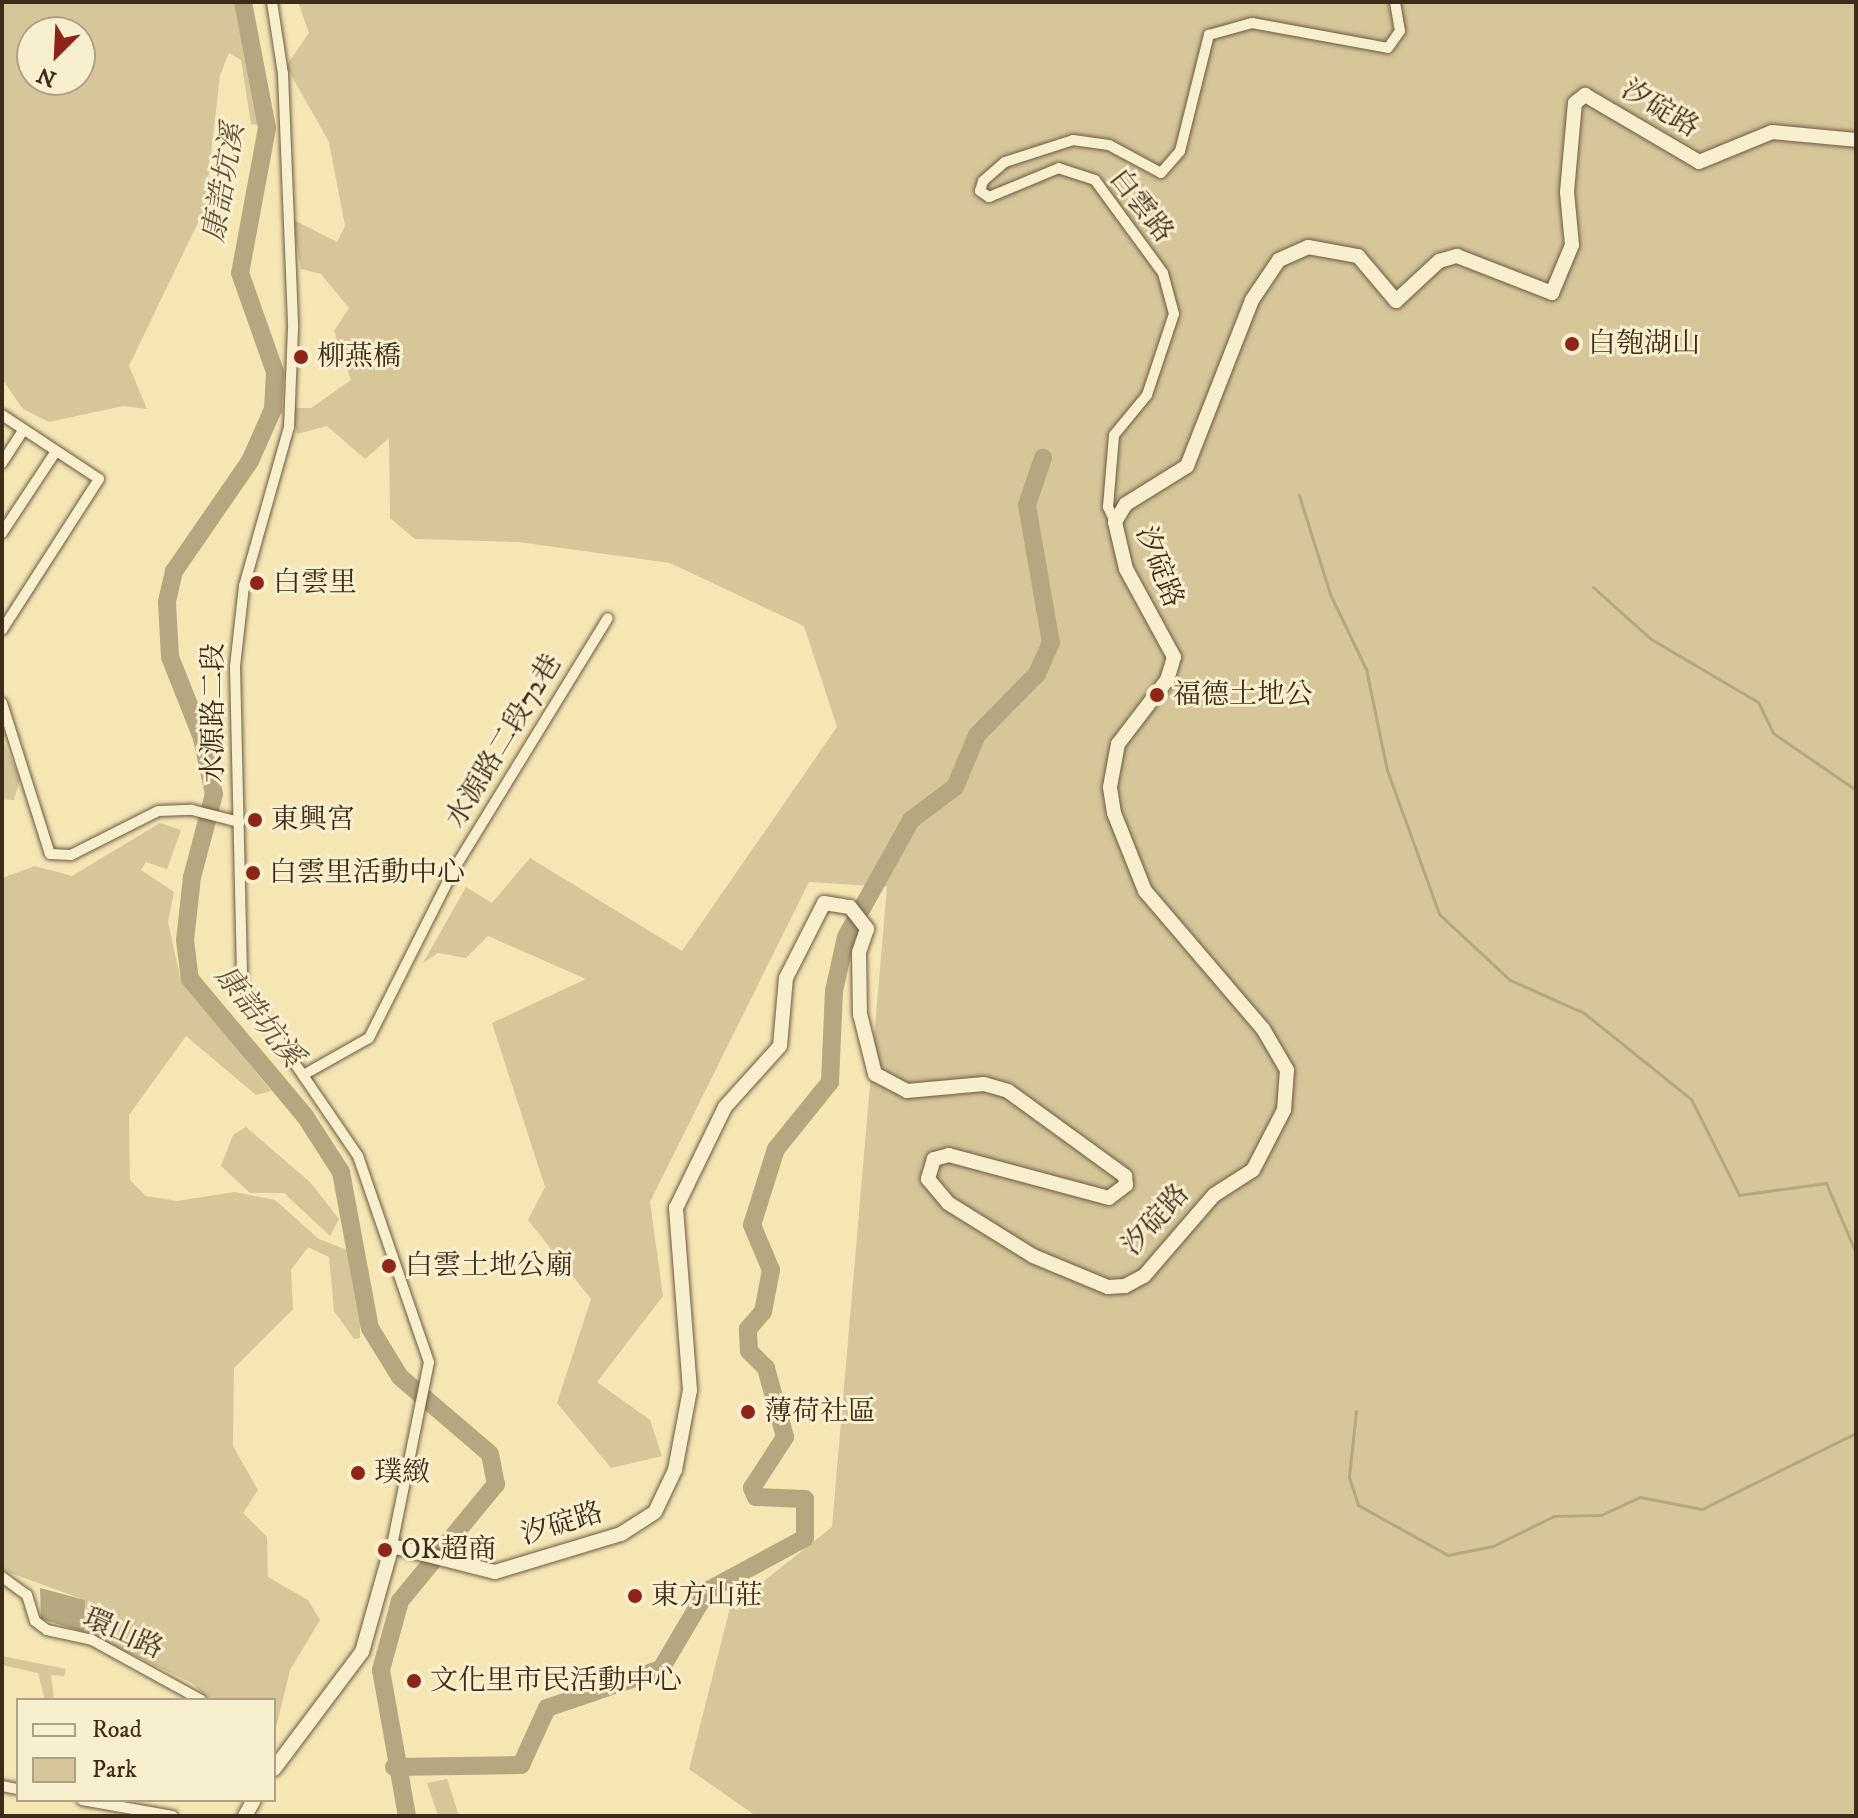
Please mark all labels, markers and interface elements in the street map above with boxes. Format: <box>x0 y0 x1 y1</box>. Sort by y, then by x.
north arrow <box>16 16 96 96</box>
text: N <box>33 61 61 93</box>
street label: 汐碇路 <box>1615 73 1705 145</box>
water label: 康誥坑溪 <box>197 121 253 245</box>
street label: 白雲路 <box>1102 163 1180 249</box>
place label: 白匏湖山 <box>1588 327 1700 361</box>
marker: 白匏湖山 <box>1563 335 1581 353</box>
place label: 柳燕橋 <box>317 340 401 374</box>
marker: 柳燕橋 <box>292 348 310 366</box>
street label: 汐碇路 <box>1128 522 1190 612</box>
place label: 白雲里 <box>273 566 357 600</box>
marker: 白雲里 <box>248 574 266 592</box>
street label: 水源路二段 <box>197 643 231 783</box>
street label: 水源路二段72巷 <box>439 648 569 834</box>
place label: 福德土地公 <box>1173 678 1313 712</box>
marker: 福德土地公 <box>1148 686 1166 704</box>
place label: 東興宮 <box>271 803 355 837</box>
marker: 東興宮 <box>246 811 264 829</box>
place label: 白雲里活動中心 <box>269 856 465 890</box>
marker: 白雲里活動中心 <box>244 864 262 882</box>
water label: 康誥坑溪 <box>206 959 310 1075</box>
street label: 汐碇路 <box>1115 1178 1197 1262</box>
place label: 白雲土地公廟 <box>405 1249 573 1283</box>
marker: 白雲土地公廟 <box>380 1257 398 1275</box>
place label: 薄荷社區 <box>764 1395 876 1429</box>
marker: 薄荷社區 <box>739 1403 757 1421</box>
place label: 璞緻 <box>374 1456 430 1490</box>
marker: 璞緻 <box>349 1464 367 1482</box>
street label: 汐碇路 <box>517 1496 607 1552</box>
place label: OK超商 <box>401 1533 496 1567</box>
marker: OK超商 <box>376 1541 394 1559</box>
place label: 東方山莊 <box>651 1579 763 1613</box>
marker: 東方山莊 <box>626 1587 644 1605</box>
street label: 環山路 <box>78 1602 168 1666</box>
place label: 文化里市民活動中心 <box>430 1664 682 1698</box>
marker: 文化里市民活動中心 <box>405 1672 423 1690</box>
legend <box>16 1698 276 1802</box>
text: Road <box>92 1715 142 1745</box>
text: Park <box>92 1755 137 1785</box>

